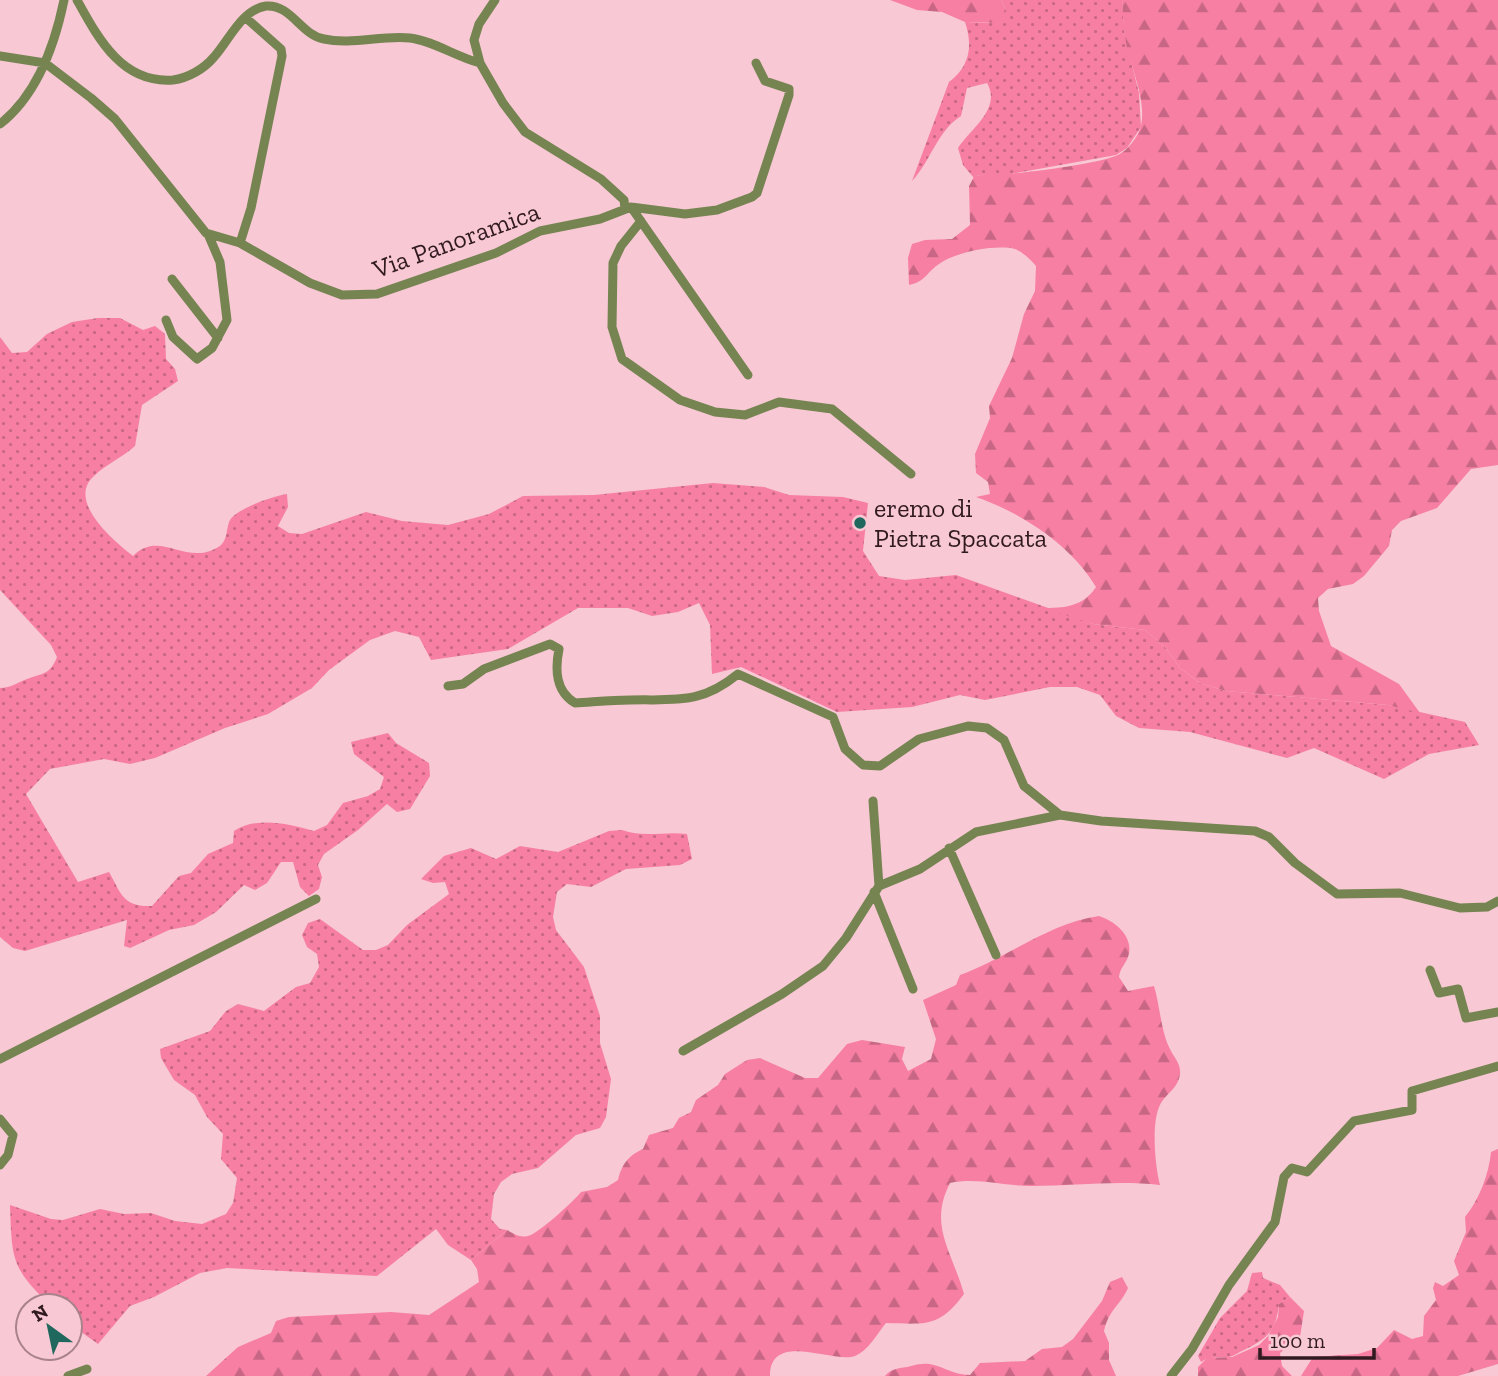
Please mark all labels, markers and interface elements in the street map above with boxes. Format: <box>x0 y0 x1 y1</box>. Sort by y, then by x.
street label: Via Panoramica <box>367 195 544 285</box>
place label: eremo di Pietra Spaccata <box>874 492 1047 554</box>
marker: eremo di Pietra Spaccata <box>852 515 868 531</box>
north arrow <box>14 1292 84 1362</box>
text: N <box>28 1300 52 1327</box>
scale bar <box>1260 1316 1374 1360</box>
text: 100 m <box>1270 1328 1325 1353</box>

